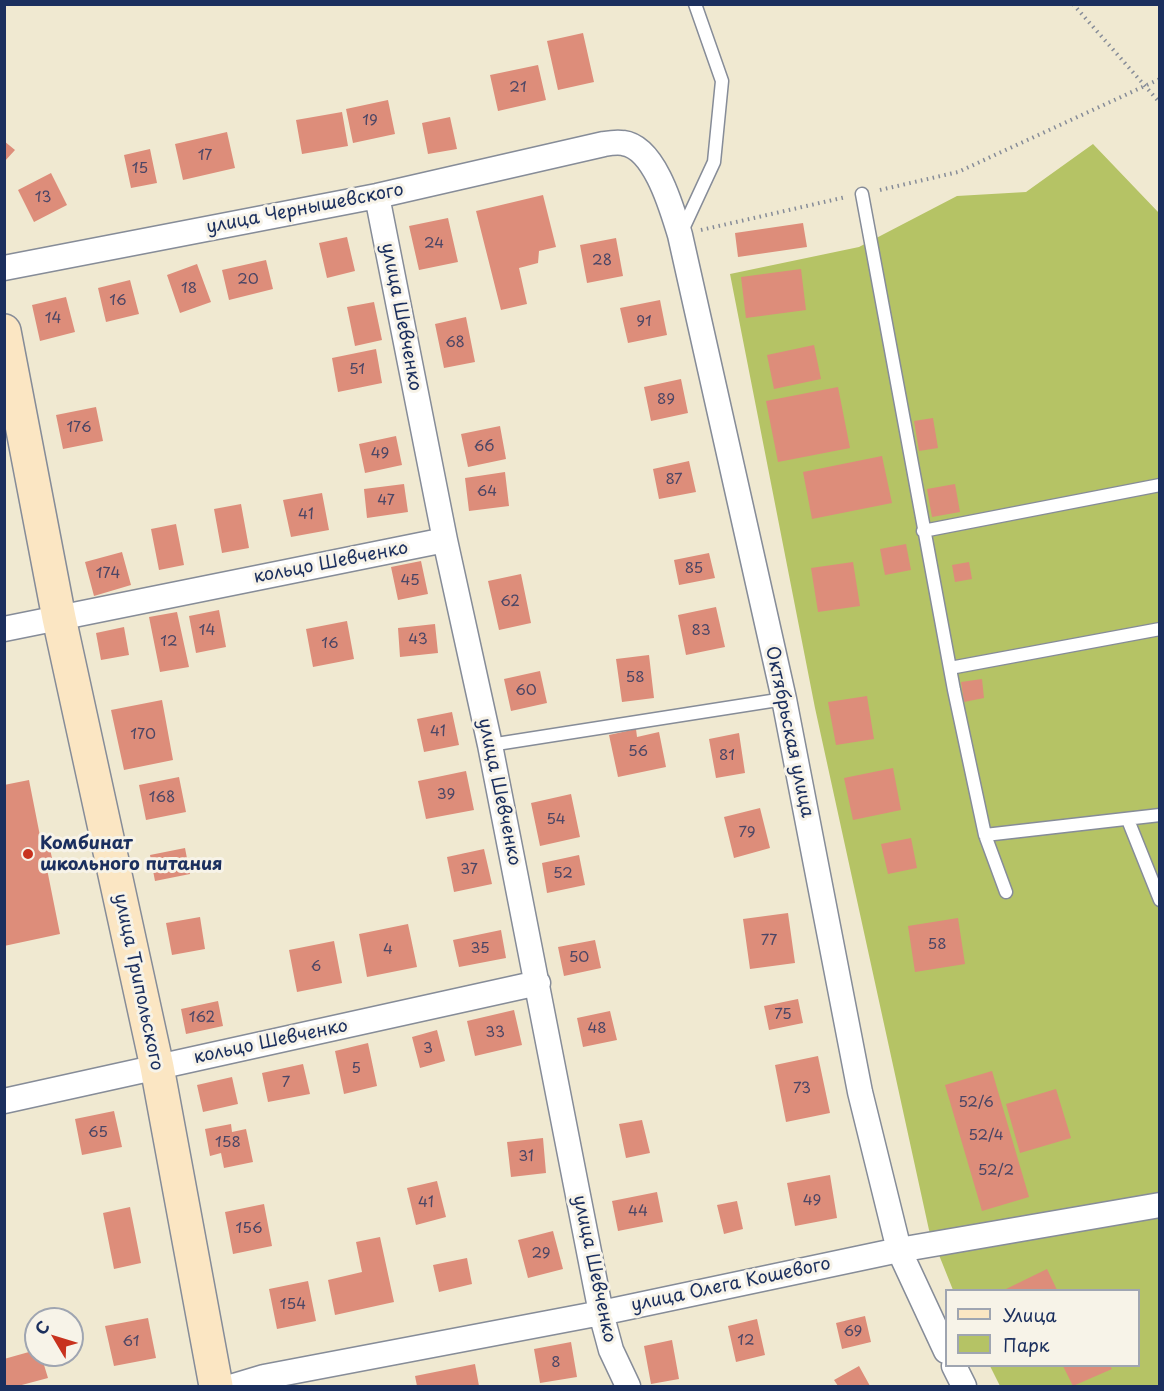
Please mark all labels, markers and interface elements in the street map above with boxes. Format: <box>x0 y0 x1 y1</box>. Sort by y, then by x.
house number: 21 <box>509 79 527 97</box>
house number: 19 <box>362 112 378 130</box>
house number: 17 <box>198 147 212 165</box>
house number: 15 <box>132 160 148 178</box>
street label: улица Чернышевского <box>204 179 406 239</box>
house number: 13 <box>35 189 51 207</box>
house number: 24 <box>424 235 444 253</box>
street label: улица Шевченко <box>376 241 426 393</box>
house number: 28 <box>592 252 612 270</box>
house number: 20 <box>237 271 259 289</box>
house number: 18 <box>181 280 197 298</box>
house number: 16 <box>109 292 127 310</box>
house number: 14 <box>45 310 61 328</box>
house number: 91 <box>636 313 652 331</box>
house number: 68 <box>445 334 465 352</box>
house number: 51 <box>349 361 365 379</box>
house number: 89 <box>657 391 675 409</box>
house number: 176 <box>66 419 92 437</box>
house number: 66 <box>474 438 494 456</box>
house number: 49 <box>371 445 389 463</box>
house number: 87 <box>665 471 683 489</box>
house number: 64 <box>477 483 497 501</box>
house number: 47 <box>377 492 395 510</box>
house number: 41 <box>298 506 314 524</box>
street label: кольцо Шевченко <box>252 537 410 589</box>
house number: 85 <box>685 560 703 578</box>
house number: 174 <box>96 565 120 583</box>
house number: 45 <box>400 572 420 590</box>
house number: 62 <box>500 593 520 611</box>
house number: 14 <box>199 622 215 640</box>
house number: 83 <box>691 622 711 640</box>
house number: 43 <box>408 631 428 649</box>
house number: 12 <box>160 633 178 651</box>
house number: 16 <box>321 635 339 653</box>
street label: Октябрьская улица <box>760 644 818 820</box>
house number: 58 <box>625 669 645 687</box>
house number: 60 <box>515 682 537 700</box>
street label: улица Шевченко <box>473 716 525 868</box>
house number: 41 <box>430 723 446 741</box>
house number: 170 <box>130 726 156 744</box>
house number: 56 <box>628 743 648 761</box>
house number: 81 <box>719 747 735 765</box>
house number: 39 <box>437 786 455 804</box>
house number: 168 <box>149 789 175 807</box>
house number: 54 <box>546 811 566 829</box>
house number: 79 <box>738 824 756 842</box>
place label: Комбинат школьного питания <box>40 833 223 876</box>
marker: Комбинат школьного питания <box>21 847 35 861</box>
house number: 37 <box>460 861 478 879</box>
house number: 52 <box>553 865 573 883</box>
street label: улица Трипольского <box>109 891 167 1073</box>
house number: 77 <box>761 932 777 950</box>
house number: 58 <box>927 936 947 954</box>
house number: 35 <box>470 940 490 958</box>
house number: 4 <box>383 941 393 959</box>
house number: 50 <box>569 949 589 967</box>
house number: 6 <box>311 958 321 976</box>
house number: 75 <box>774 1006 792 1024</box>
house number: 162 <box>189 1009 215 1027</box>
street label: кольцо Шевченко <box>192 1015 350 1069</box>
house number: 48 <box>587 1020 607 1038</box>
house number: 33 <box>485 1024 505 1042</box>
house number: 3 <box>423 1040 433 1058</box>
house number: 5 <box>351 1060 361 1078</box>
house number: 7 <box>282 1074 290 1092</box>
house number: 73 <box>793 1080 811 1098</box>
house number: 52/6 <box>958 1094 994 1112</box>
house number: 65 <box>88 1124 108 1142</box>
house number: 52/4 <box>968 1127 1004 1145</box>
house number: 158 <box>215 1134 241 1152</box>
house number: 31 <box>518 1148 534 1166</box>
house number: 52/2 <box>978 1162 1014 1180</box>
house number: 49 <box>803 1192 821 1210</box>
street label: улица Шевченко <box>568 1193 620 1345</box>
house number: 41 <box>418 1194 434 1212</box>
house number: 44 <box>628 1203 648 1221</box>
house number: 156 <box>236 1220 262 1238</box>
house number: 29 <box>531 1245 551 1263</box>
street label: улица Олега Кошевого <box>629 1253 833 1317</box>
legend <box>945 1289 1140 1367</box>
house number: 154 <box>280 1296 306 1314</box>
text: Улица <box>1003 1301 1057 1328</box>
north arrow <box>24 1307 84 1367</box>
text: С <box>28 1315 55 1339</box>
house number: 69 <box>844 1323 862 1341</box>
text: Парк <box>1003 1331 1049 1358</box>
house number: 12 <box>737 1332 755 1350</box>
house number: 61 <box>123 1333 139 1351</box>
house number: 8 <box>551 1354 561 1372</box>

